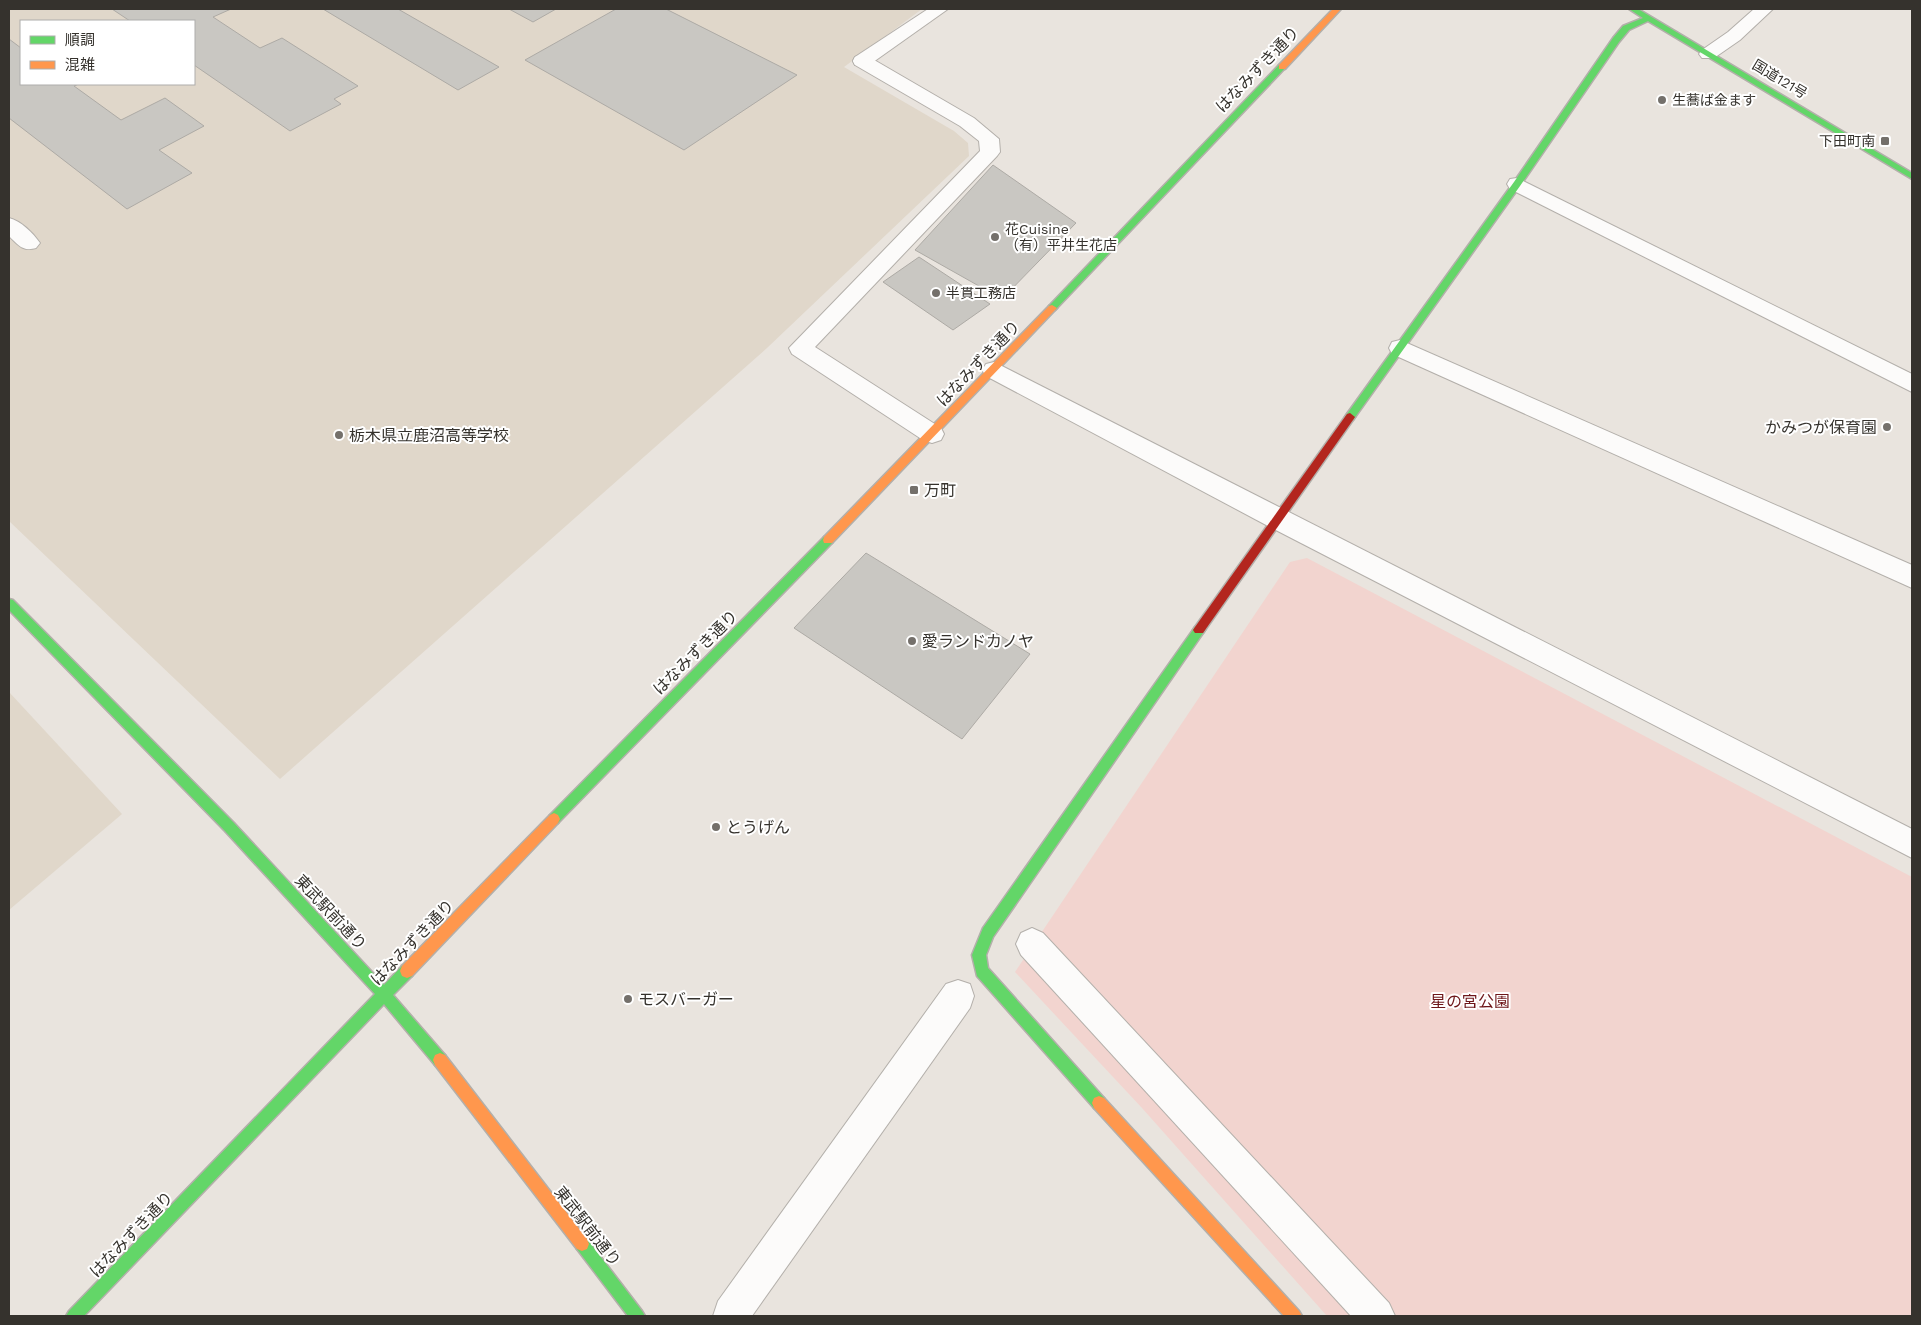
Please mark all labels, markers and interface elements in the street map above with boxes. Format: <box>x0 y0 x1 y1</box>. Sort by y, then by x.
legend <box>20 20 195 85</box>
street label: はなみずき通り <box>1212 22 1303 116</box>
text: 順調 <box>65 31 95 49</box>
text: 混雑 <box>65 56 95 74</box>
street label: 国道121号 <box>1750 56 1810 102</box>
place label: 生蕎ば金ます <box>1672 92 1756 108</box>
marker: 生蕎ば金ます <box>1656 94 1668 106</box>
place label: 下田町南 <box>1819 133 1875 149</box>
marker: 下田町南 <box>1879 135 1891 147</box>
place label: 花Cuisine （有）平井生花店 <box>1005 221 1117 253</box>
marker: 花Cuisine （有）平井生花店 <box>989 231 1001 243</box>
place label: 半貫工務店 <box>946 285 1016 301</box>
marker: 半貫工務店 <box>930 287 942 299</box>
street label: はなみずき通り <box>933 316 1024 410</box>
place label: かみつが保育園 <box>1765 418 1877 437</box>
marker: かみつが保育園 <box>1881 421 1893 433</box>
place label: 栃木県立鹿沼高等学校 <box>349 426 509 445</box>
marker: 栃木県立鹿沼高等学校 <box>333 429 345 441</box>
place label: 万町 <box>924 481 956 500</box>
marker: 万町 <box>908 484 920 496</box>
street label: はなみずき通り <box>649 606 742 699</box>
place label: 愛ランドカノヤ <box>922 632 1034 651</box>
marker: 愛ランドカノヤ <box>906 635 918 647</box>
place label: とうげん <box>726 818 790 837</box>
marker: とうげん <box>710 821 722 833</box>
street label: 東武駅前通り <box>291 871 370 954</box>
street label: はなみずき通り <box>367 895 458 989</box>
place label: モスバーガー <box>638 990 734 1009</box>
park label: 星の宮公園 <box>1430 992 1510 1011</box>
marker: モスバーガー <box>622 993 634 1005</box>
street label: 東武駅前通り <box>551 1183 625 1270</box>
street label: はなみずき通り <box>86 1187 177 1281</box>

